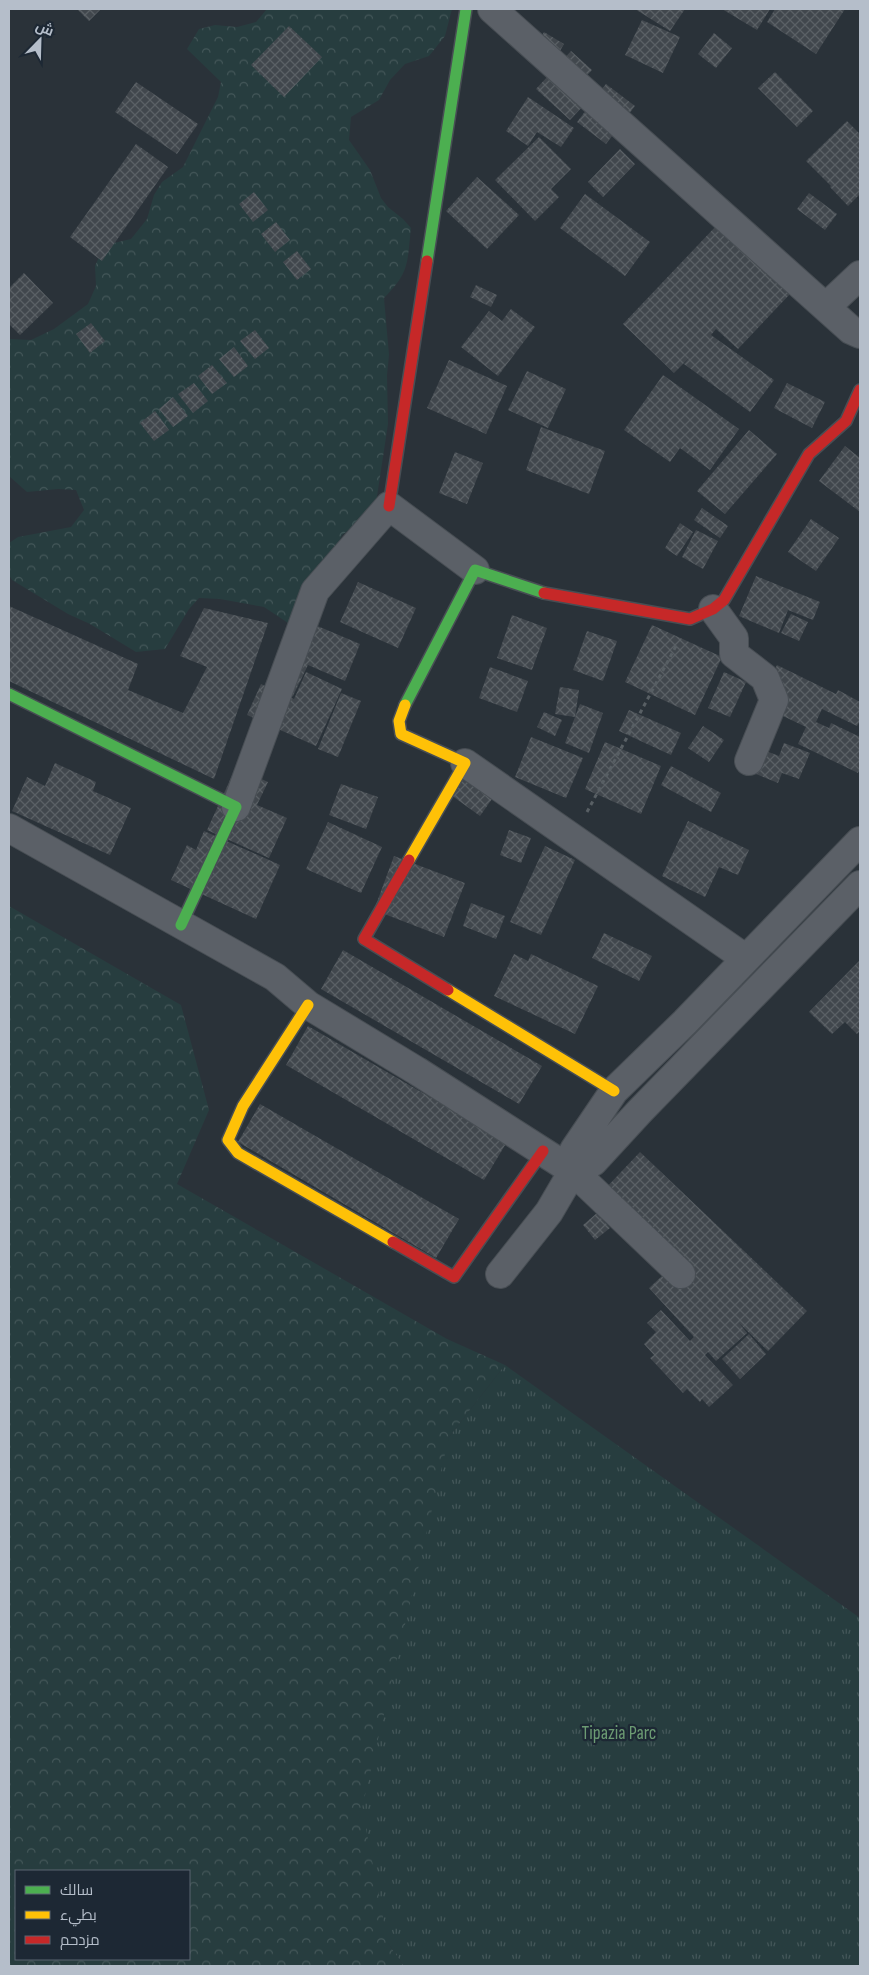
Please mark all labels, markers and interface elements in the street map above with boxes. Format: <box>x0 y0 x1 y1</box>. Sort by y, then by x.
north arrow <box>15 15 65 65</box>
text: ش <box>33 17 57 40</box>
park label: Tipazia Parc <box>582 1722 656 1745</box>
legend <box>15 1870 190 1960</box>
text: سالك <box>60 1881 93 1900</box>
text: بطيء <box>60 1906 97 1927</box>
text: مزدحم <box>60 1931 100 1950</box>

